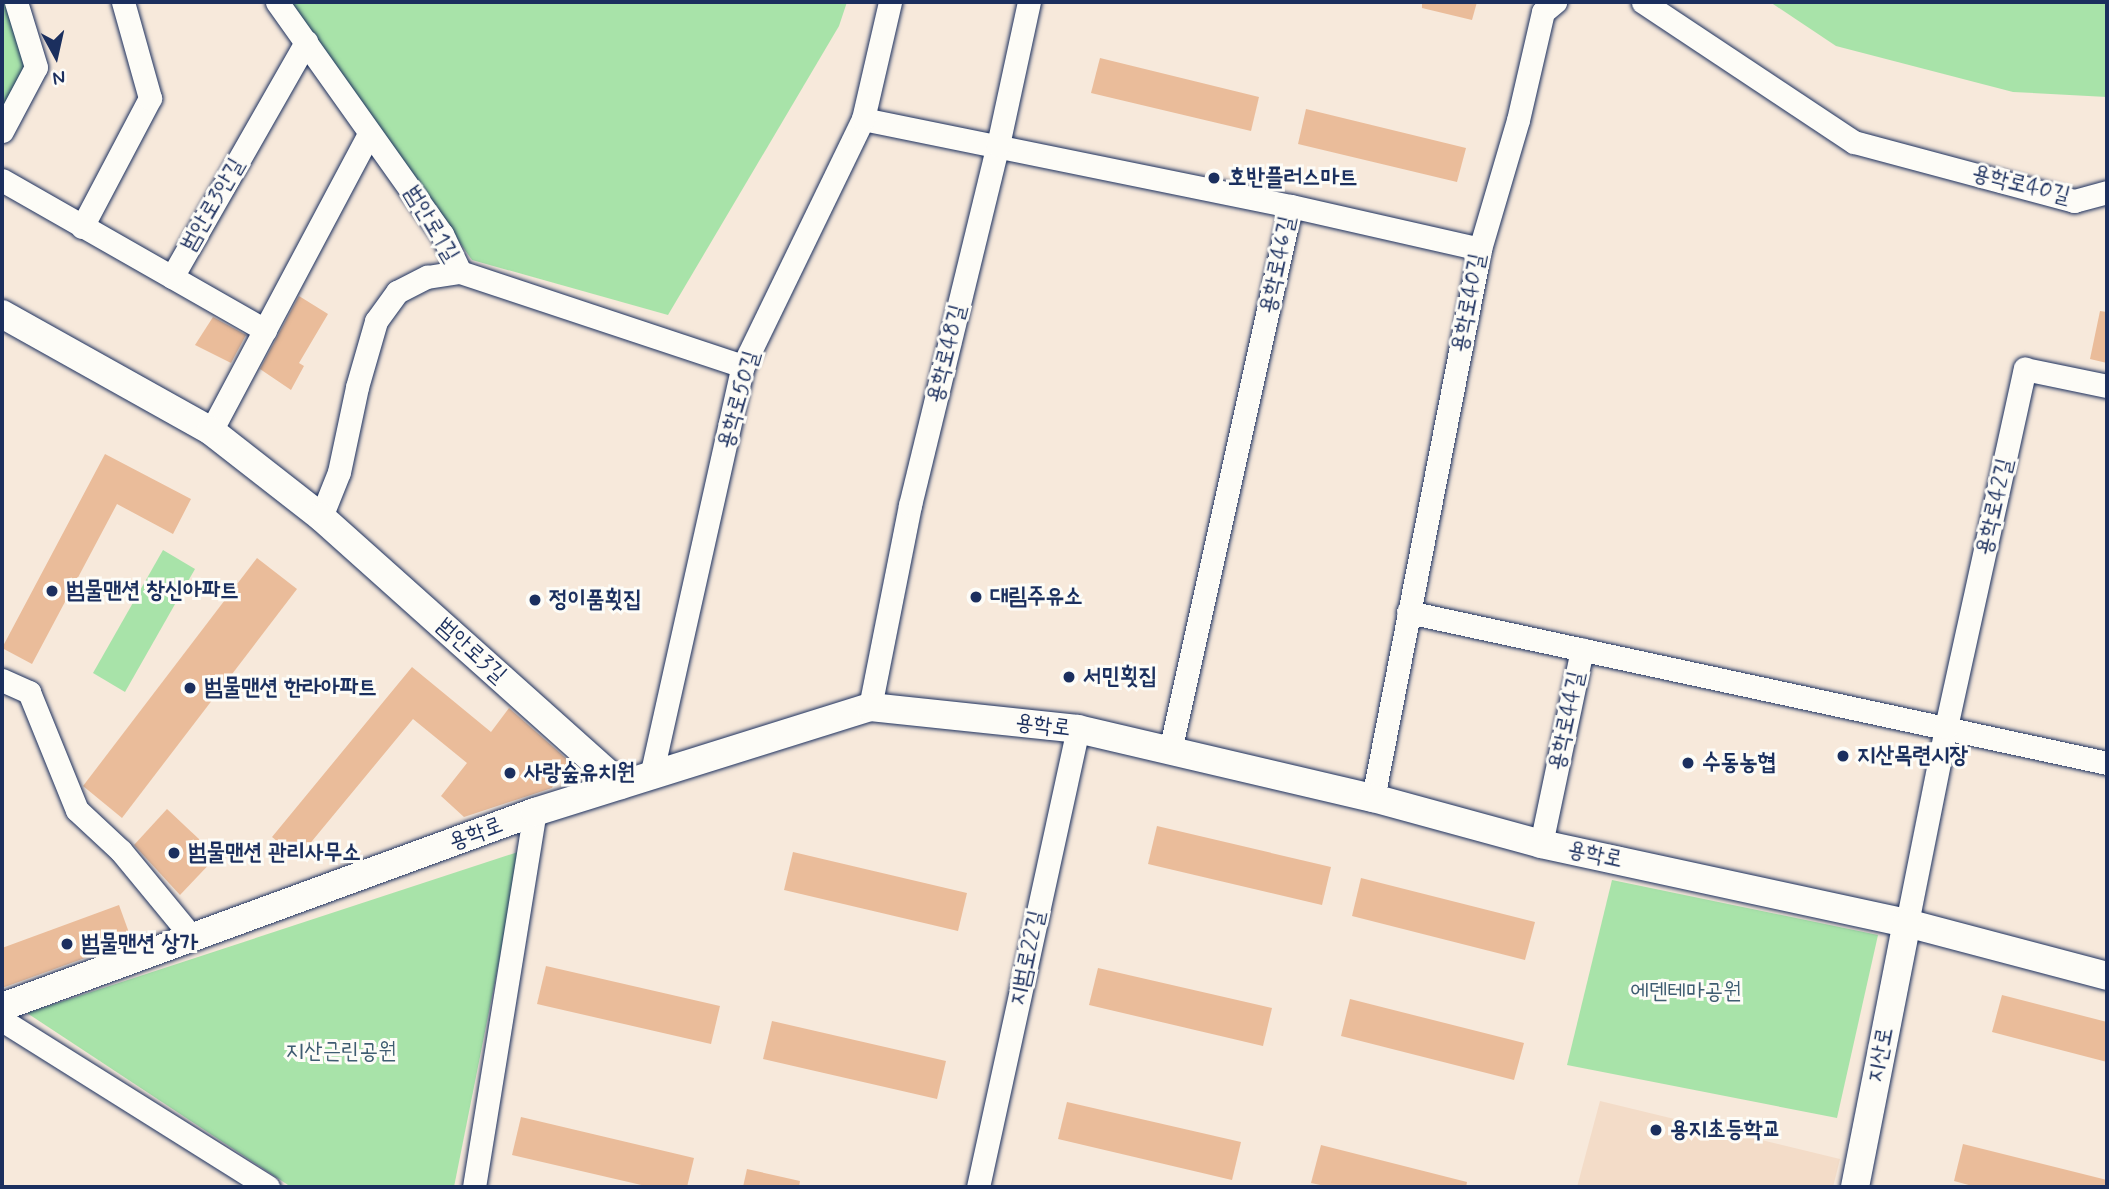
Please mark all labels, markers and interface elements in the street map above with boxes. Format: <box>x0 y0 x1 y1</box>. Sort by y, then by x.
north arrow <box>21 21 91 91</box>
text: N <box>51 64 67 91</box>
street label: 범안로3안길 <box>175 154 251 256</box>
street label: 용학로40길 <box>1969 159 2073 211</box>
place label: 호반플러스마트 <box>1228 164 1358 192</box>
marker: 호반플러스마트 <box>1206 170 1222 186</box>
street label: 범안로1길 <box>397 181 465 267</box>
street label: 용학로46길 <box>1254 214 1302 316</box>
street label: 용학로40길 <box>1446 251 1492 355</box>
street label: 용학로48길 <box>921 302 973 406</box>
street label: 용학로50길 <box>712 348 766 452</box>
street label: 용학로42길 <box>1970 456 2020 558</box>
place label: 범물맨션 창신아파트 <box>66 577 239 605</box>
marker: 범물맨션 창신아파트 <box>44 583 60 599</box>
place label: 대림주유소 <box>990 583 1083 611</box>
place label: 정이품횟집 <box>549 586 642 614</box>
marker: 대림주유소 <box>968 589 984 605</box>
marker: 정이품횟집 <box>527 592 543 608</box>
street label: 범안로3길 <box>430 612 512 690</box>
place label: 서민횟집 <box>1083 663 1157 691</box>
marker: 서민횟집 <box>1061 669 1077 685</box>
street label: 용학로44길 <box>1543 669 1591 773</box>
place label: 범물맨션 한라아파트 <box>204 674 377 702</box>
marker: 범물맨션 한라아파트 <box>182 680 198 696</box>
street label: 용학로 <box>1014 709 1072 743</box>
place label: 지산목련시장 <box>1857 742 1968 770</box>
marker: 지산목련시장 <box>1835 748 1851 764</box>
place label: 수동농협 <box>1702 749 1776 777</box>
marker: 수동농협 <box>1680 755 1696 771</box>
place label: 사랑숲유치원 <box>524 759 635 787</box>
marker: 사랑숲유치원 <box>502 765 518 781</box>
street label: 용학로 <box>445 812 507 856</box>
street label: 용학로 <box>1565 836 1625 874</box>
place label: 범물맨션 관리사무소 <box>188 839 361 867</box>
marker: 범물맨션 관리사무소 <box>166 845 182 861</box>
street label: 지범로22길 <box>1004 908 1052 1008</box>
place label: 범물맨션 상가 <box>81 930 198 958</box>
marker: 범물맨션 상가 <box>59 936 75 952</box>
park label: 에덴테마공원 <box>1630 978 1742 1006</box>
street label: 지산로 <box>1862 1025 1900 1085</box>
park label: 지산근린공원 <box>285 1038 397 1066</box>
place label: 용지초등학교 <box>1670 1116 1781 1144</box>
marker: 용지초등학교 <box>1648 1122 1664 1138</box>

